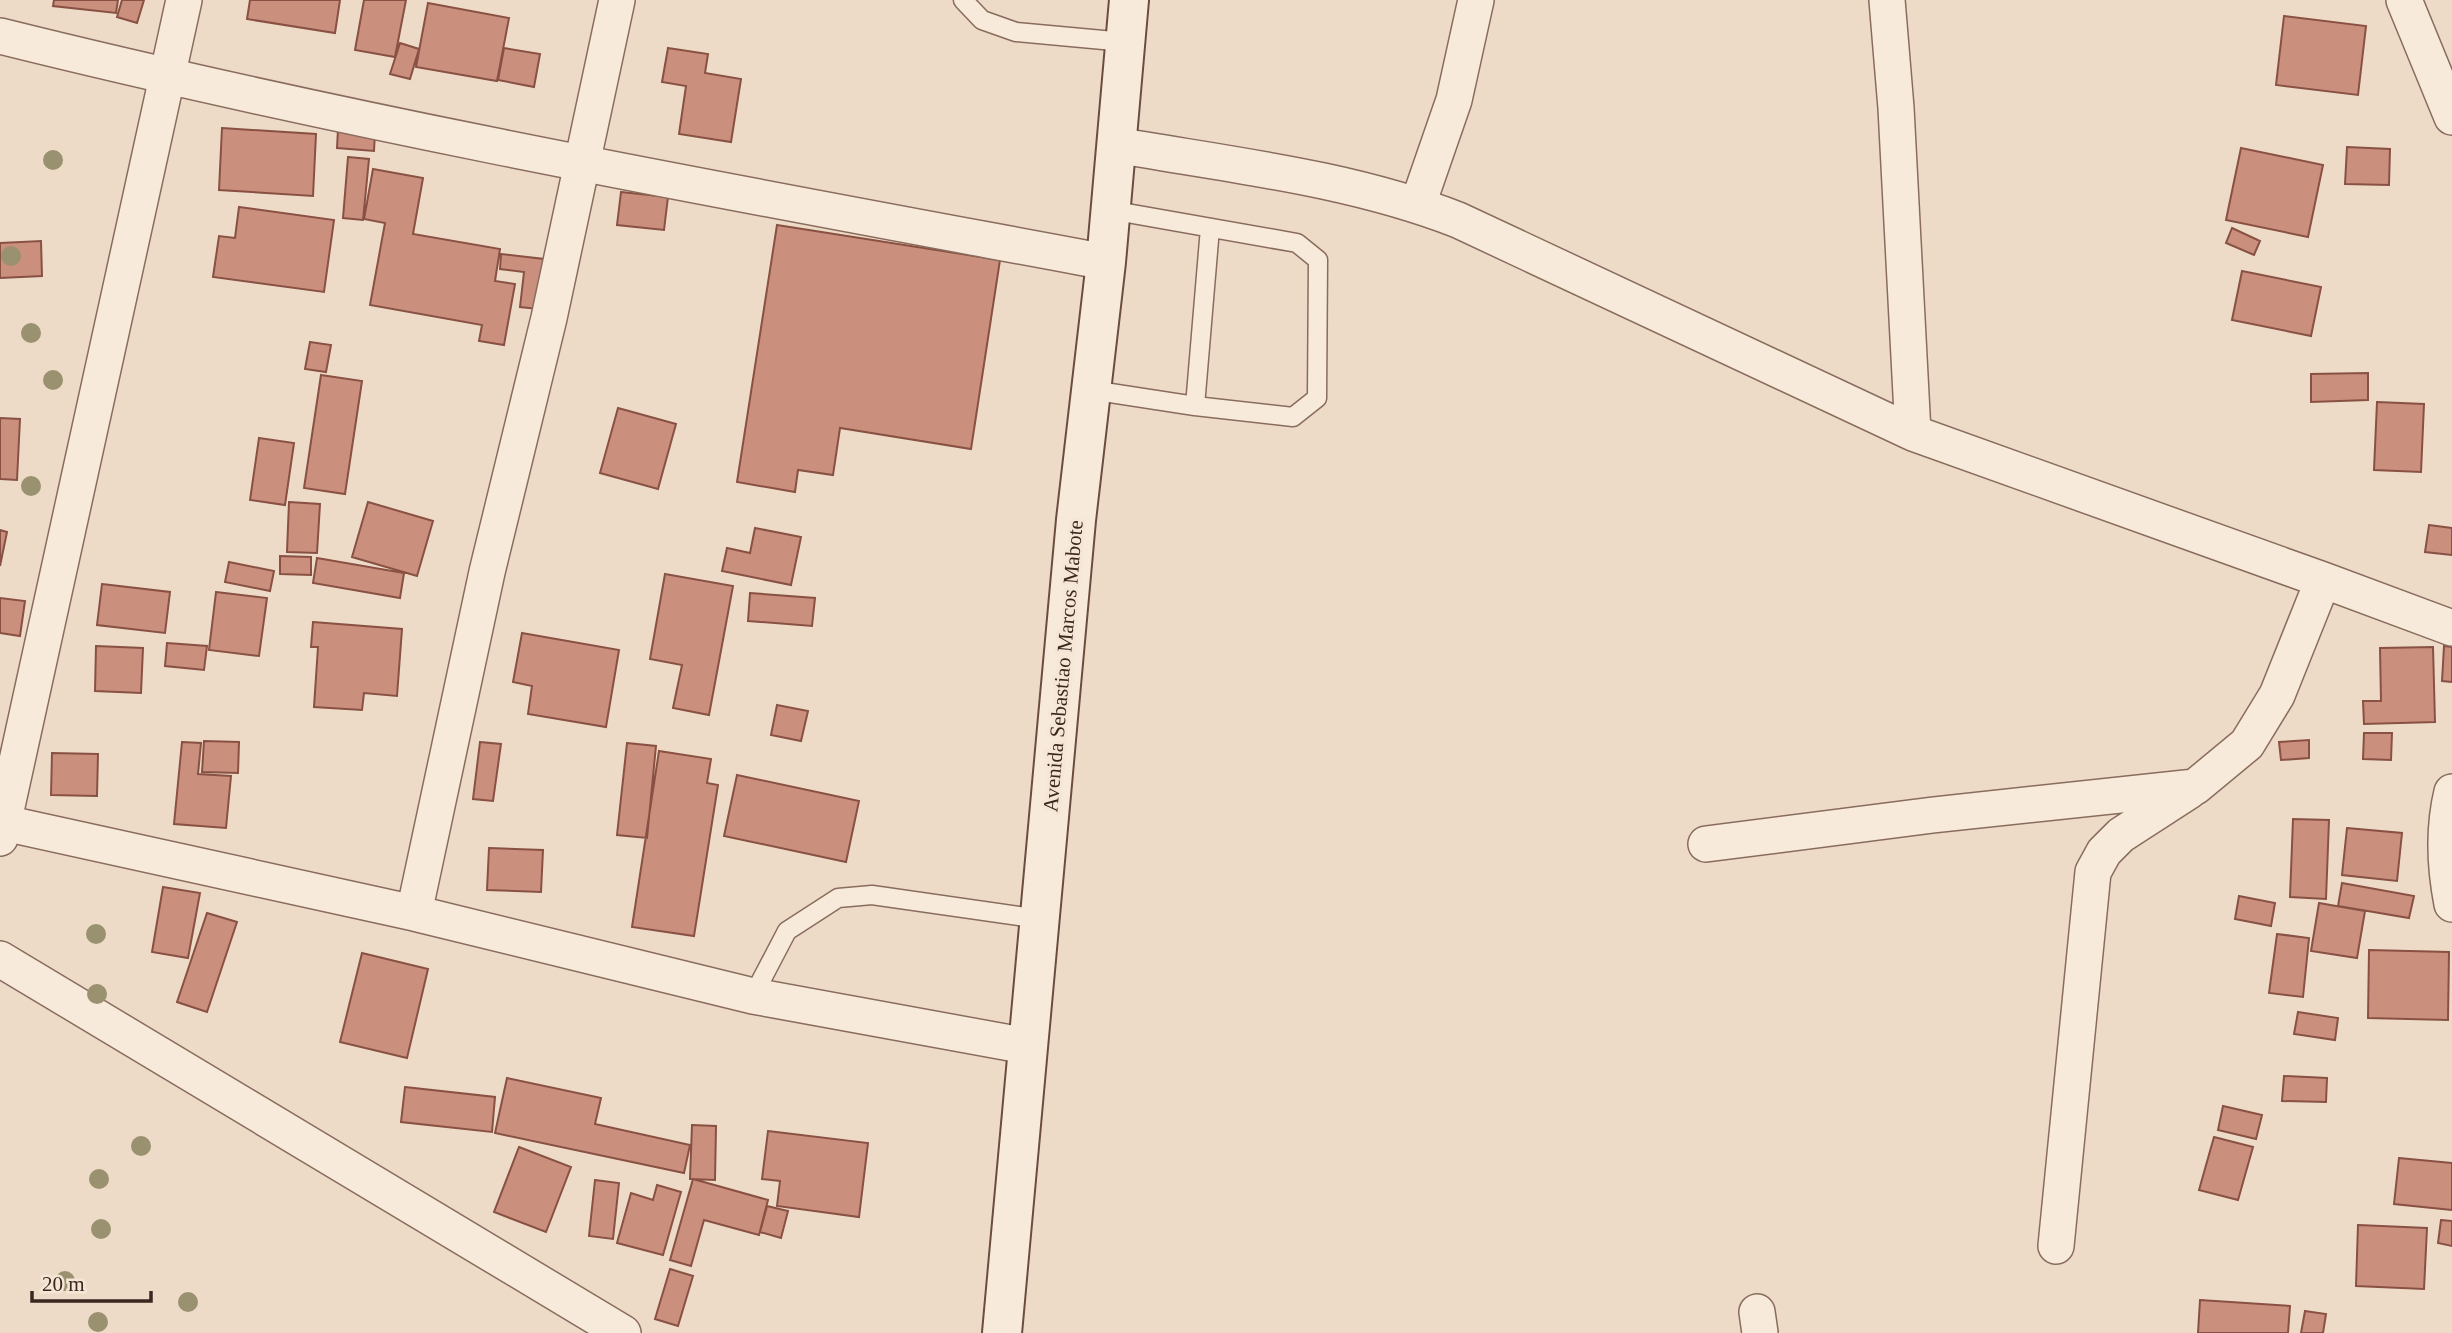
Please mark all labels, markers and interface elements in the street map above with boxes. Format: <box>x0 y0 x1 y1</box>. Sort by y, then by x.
street label: Avenida Sebastiao Marcos Mabote <box>1038 519 1088 813</box>
scale bar <box>32 1260 150 1304</box>
text: 20 m <box>42 1272 85 1296</box>

